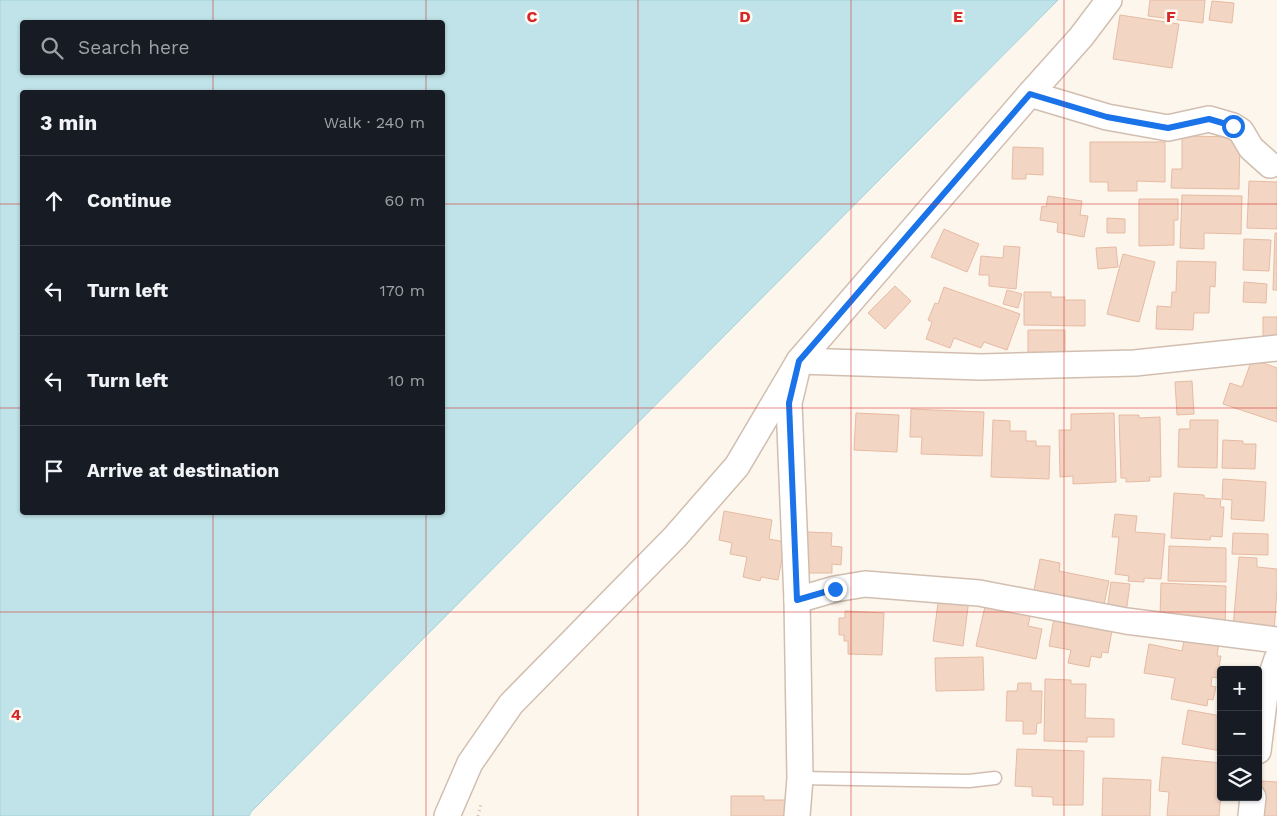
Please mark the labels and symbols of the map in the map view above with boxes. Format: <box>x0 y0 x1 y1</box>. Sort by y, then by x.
text: C <box>527 7 538 26</box>
text: D <box>739 7 751 26</box>
text: E <box>953 7 963 26</box>
text: F <box>1166 7 1176 26</box>
route start <box>1222 115 1245 138</box>
route end <box>824 578 847 601</box>
text: 4 <box>11 705 21 724</box>

